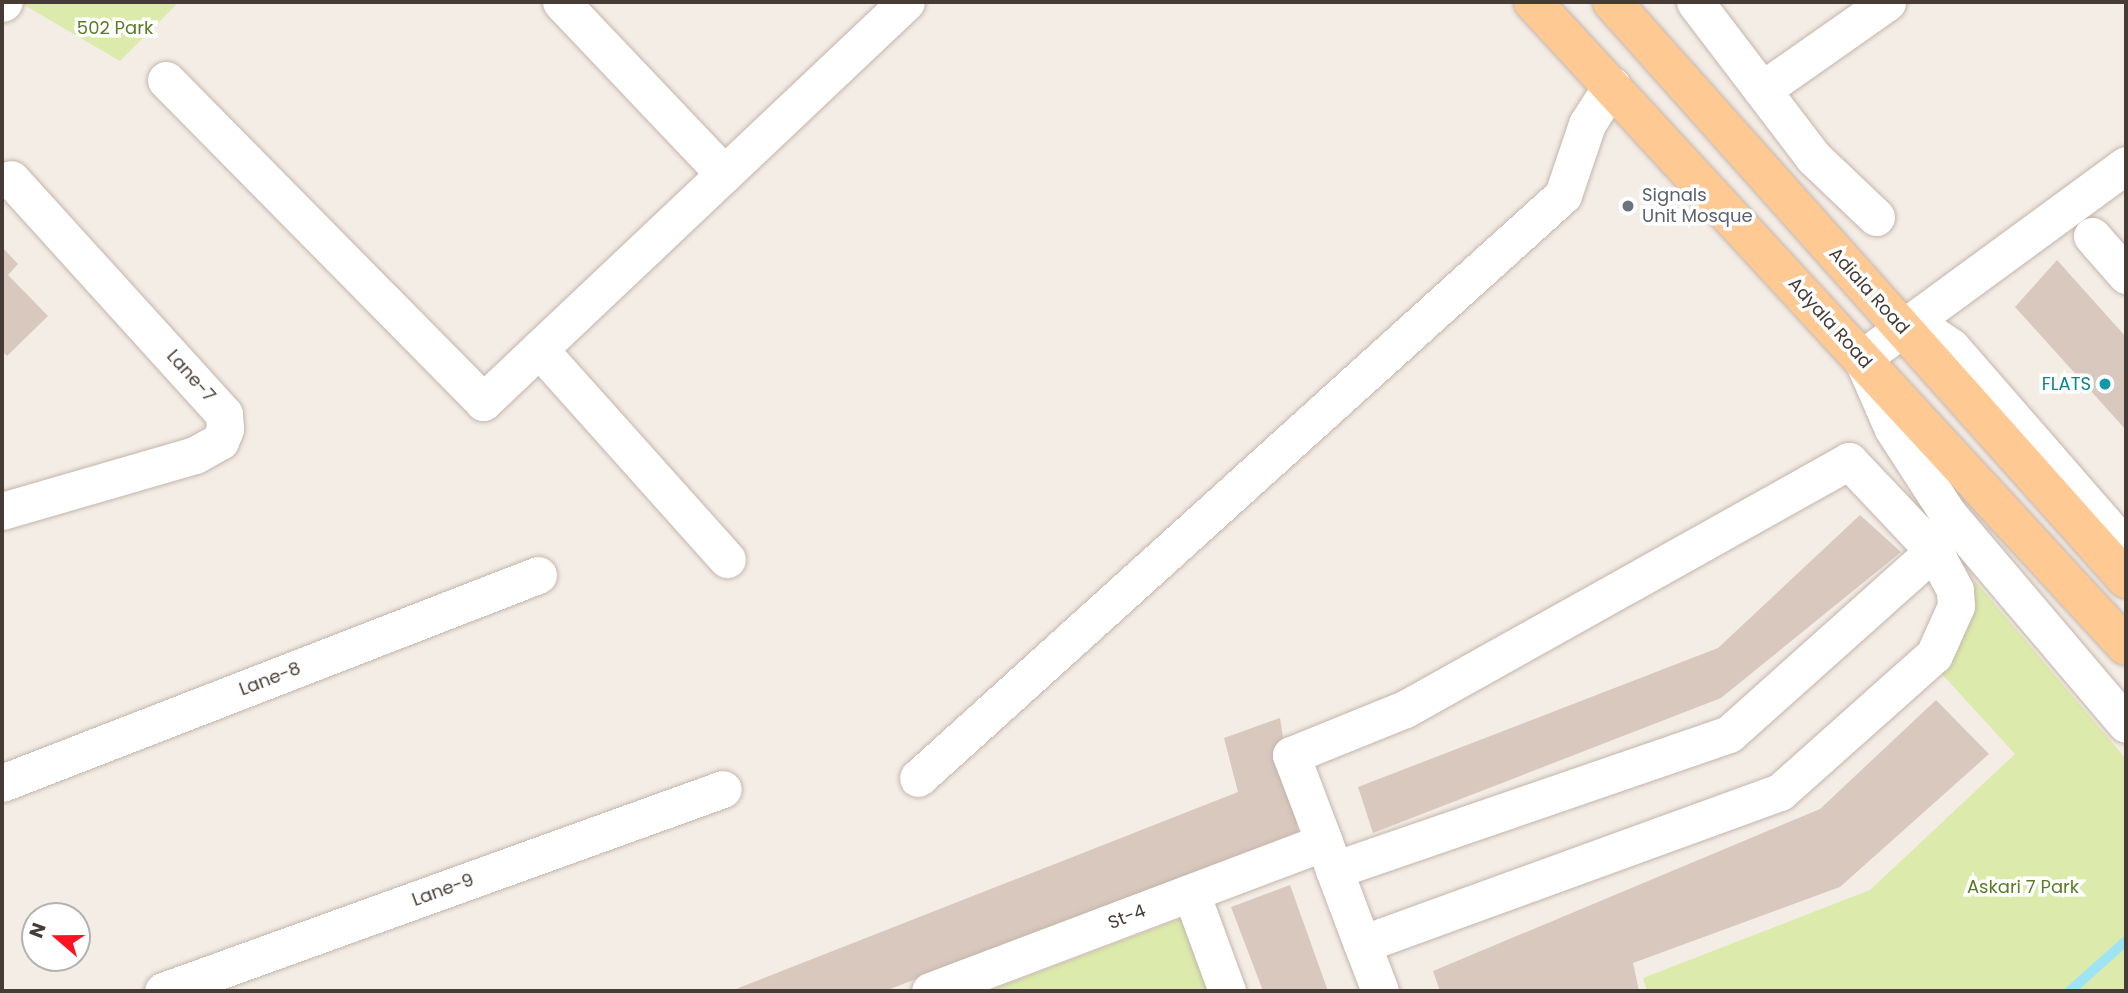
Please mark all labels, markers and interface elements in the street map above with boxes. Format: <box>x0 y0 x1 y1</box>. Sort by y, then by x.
park label: 502 Park <box>77 17 153 39</box>
place label: Signals Unit Mosque <box>1642 185 1753 228</box>
marker: Signals Unit Mosque <box>1620 198 1636 214</box>
street label: Adiala Road <box>1824 243 1914 339</box>
street label: Adyala Road <box>1784 273 1876 373</box>
street label: Lane-7 <box>162 346 220 406</box>
place label: FLATS <box>2042 373 2091 395</box>
marker: FLATS <box>2097 376 2113 392</box>
street label: Lane-8 <box>236 657 304 701</box>
street label: Lane-9 <box>409 869 477 911</box>
park label: Askari 7 Park <box>1967 876 2079 898</box>
street label: St-4 <box>1105 900 1149 934</box>
north arrow <box>21 902 91 972</box>
text: N <box>23 919 53 942</box>

